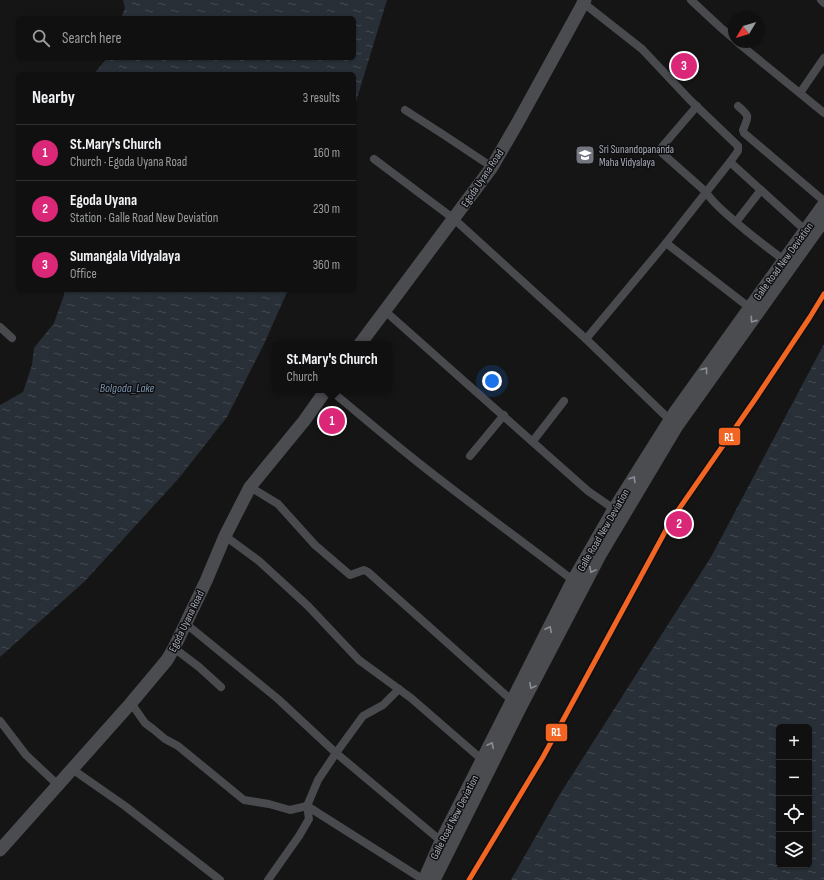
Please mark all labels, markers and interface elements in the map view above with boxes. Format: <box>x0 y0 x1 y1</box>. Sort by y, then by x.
north arrow <box>728 12 764 48</box>
search box <box>16 16 356 60</box>
icon: search <box>30 27 52 49</box>
text: Search here <box>62 29 122 48</box>
pin: 3 <box>671 51 697 81</box>
text: Nearby <box>32 88 75 108</box>
text: 3 results <box>303 90 340 106</box>
text: St.Mary's Church <box>70 135 161 154</box>
place label: Sri Sunandopananda Maha Vidyalaya <box>599 143 674 169</box>
school or university icon: Sri Sunandopananda Maha Vidyalaya <box>574 144 596 166</box>
text: 1 <box>42 145 48 161</box>
text: 160 m <box>314 145 340 161</box>
street label: Egoda Uyana Road <box>458 147 507 210</box>
text: Church · Egoda Uyana Road <box>70 154 187 170</box>
text: Egoda Uyana <box>70 191 137 210</box>
text: 2 <box>42 201 48 217</box>
text: 230 m <box>313 201 340 217</box>
text: Station · Galle Road New Deviation <box>70 210 218 226</box>
street label: Galle Road New Deviation <box>751 220 816 303</box>
text: Sumangala Vidyalaya <box>70 247 180 266</box>
text: 3 <box>42 257 48 273</box>
text: 360 m <box>313 257 340 273</box>
text: Office <box>70 266 97 282</box>
one-way arrow <box>750 316 758 323</box>
popup <box>272 341 392 393</box>
text: St.Mary's Church <box>286 350 378 369</box>
one-way arrow <box>700 368 707 375</box>
text: Church <box>286 369 318 385</box>
your location <box>482 371 502 391</box>
water label: Bolgoda_Lake <box>100 381 155 396</box>
pin: 1 <box>319 406 345 436</box>
line badge: R1 <box>718 427 741 446</box>
text: R1 <box>724 431 735 444</box>
one-way arrow <box>628 476 636 483</box>
street label: Galle Road New Deviation <box>575 487 632 574</box>
pin: 2 <box>666 509 692 539</box>
one-way arrow <box>589 566 597 574</box>
street label: Egoda Uyana Road <box>166 588 207 654</box>
one-way arrow <box>544 625 552 633</box>
one-way arrow <box>529 682 537 689</box>
line badge: R1 <box>545 723 568 742</box>
map controls <box>776 724 812 868</box>
button: + <box>776 724 812 760</box>
text: R1 <box>551 726 562 739</box>
one-way arrow <box>486 741 493 749</box>
button: − <box>776 760 812 796</box>
street label: Galle Road New Deviation <box>428 773 481 862</box>
button: locate <box>776 796 812 832</box>
button: layers <box>776 832 812 868</box>

